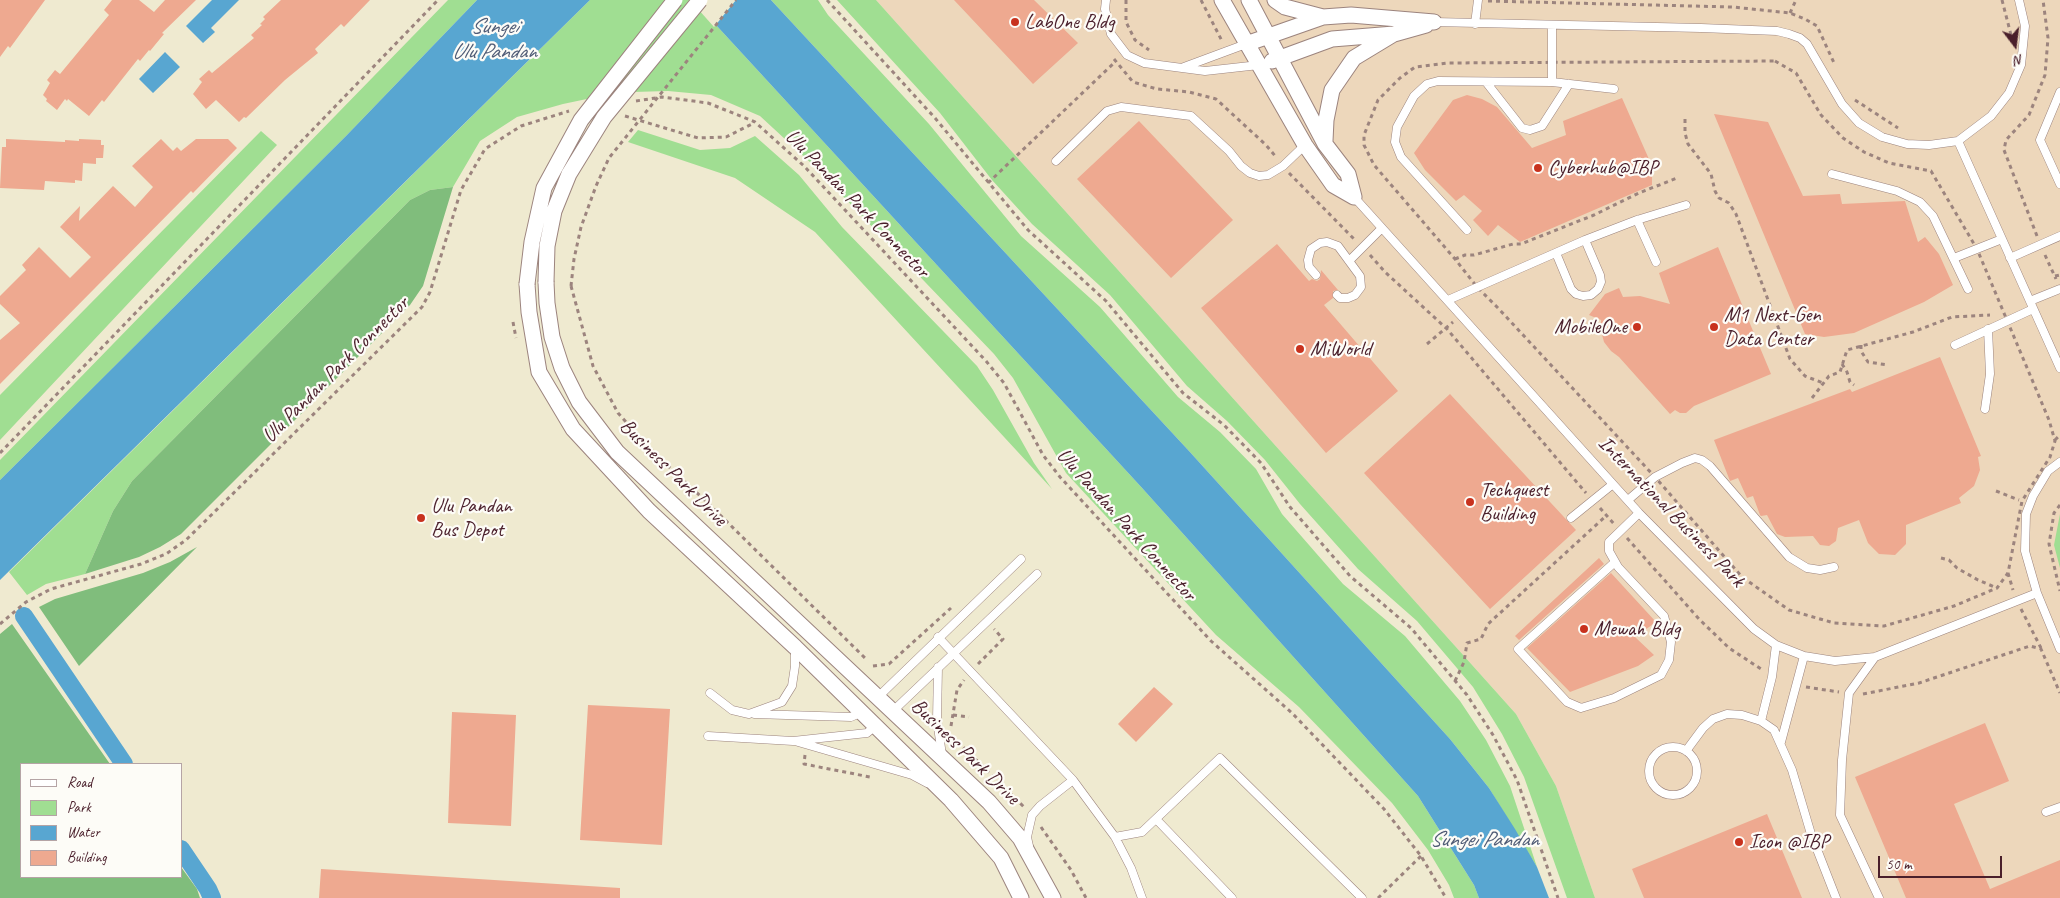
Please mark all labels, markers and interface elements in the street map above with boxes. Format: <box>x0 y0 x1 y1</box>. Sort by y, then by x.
place label: LabOne Bldg <box>1025 9 1114 35</box>
water label: Sungei Ulu Pandan <box>452 14 536 66</box>
marker: LabOne Bldg <box>1009 16 1021 28</box>
north arrow <box>1990 20 2040 70</box>
text: N <box>2013 51 2025 69</box>
street label: Ulu Pandan Park Connector <box>779 124 935 284</box>
place label: Cyberhub@IBP <box>1548 155 1658 181</box>
marker: Cyberhub@IBP <box>1532 162 1544 174</box>
street label: Ulu Pandan Park Connector <box>257 291 415 449</box>
place label: M1 Next-Gen Data Center <box>1724 302 1821 352</box>
place label: MobileOne <box>1554 314 1627 340</box>
marker: MobileOne <box>1631 321 1643 333</box>
marker: M1 Next-Gen Data Center <box>1708 321 1720 333</box>
place label: MiWorld <box>1310 336 1371 362</box>
marker: MiWorld <box>1294 343 1306 355</box>
street label: Business Park Drive <box>614 414 732 532</box>
street label: International Business Park <box>1592 431 1750 593</box>
street label: Ulu Pandan Park Connector <box>1051 443 1201 607</box>
place label: Techquest Building <box>1480 477 1548 527</box>
place label: Ulu Pandan Bus Depot <box>431 493 512 543</box>
marker: Techquest Building <box>1464 496 1476 508</box>
marker: Ulu Pandan Bus Depot <box>415 512 427 524</box>
place label: Mewah Bldg <box>1594 616 1680 642</box>
marker: Mewah Bldg <box>1578 623 1590 635</box>
street label: Business Park Drive <box>905 694 1025 810</box>
legend <box>20 763 182 878</box>
text: Road <box>67 773 92 792</box>
text: Park <box>67 798 91 817</box>
text: Water <box>67 823 100 842</box>
water label: Sungei Pandan <box>1430 827 1538 853</box>
place label: Icon @IBP <box>1749 829 1829 855</box>
marker: Icon @IBP <box>1733 836 1745 848</box>
scale bar <box>1880 846 2004 878</box>
text: Building <box>67 848 106 867</box>
text: 50 m <box>1886 855 1912 874</box>

